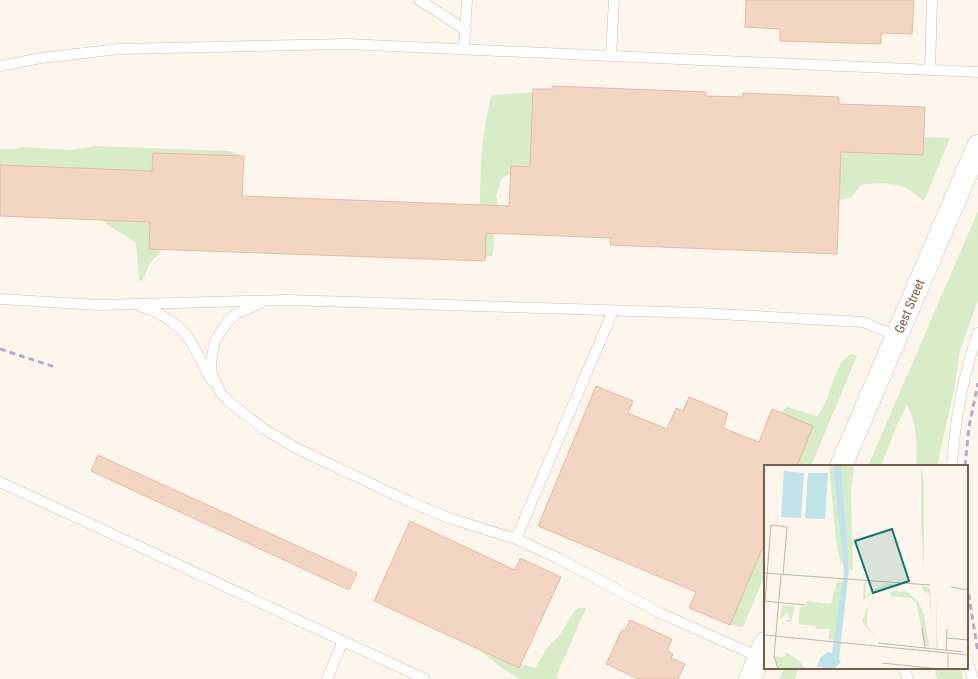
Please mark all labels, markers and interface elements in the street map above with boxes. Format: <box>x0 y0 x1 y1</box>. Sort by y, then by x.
street label: Gest Street <box>891 277 928 335</box>
inset map <box>764 465 968 669</box>

